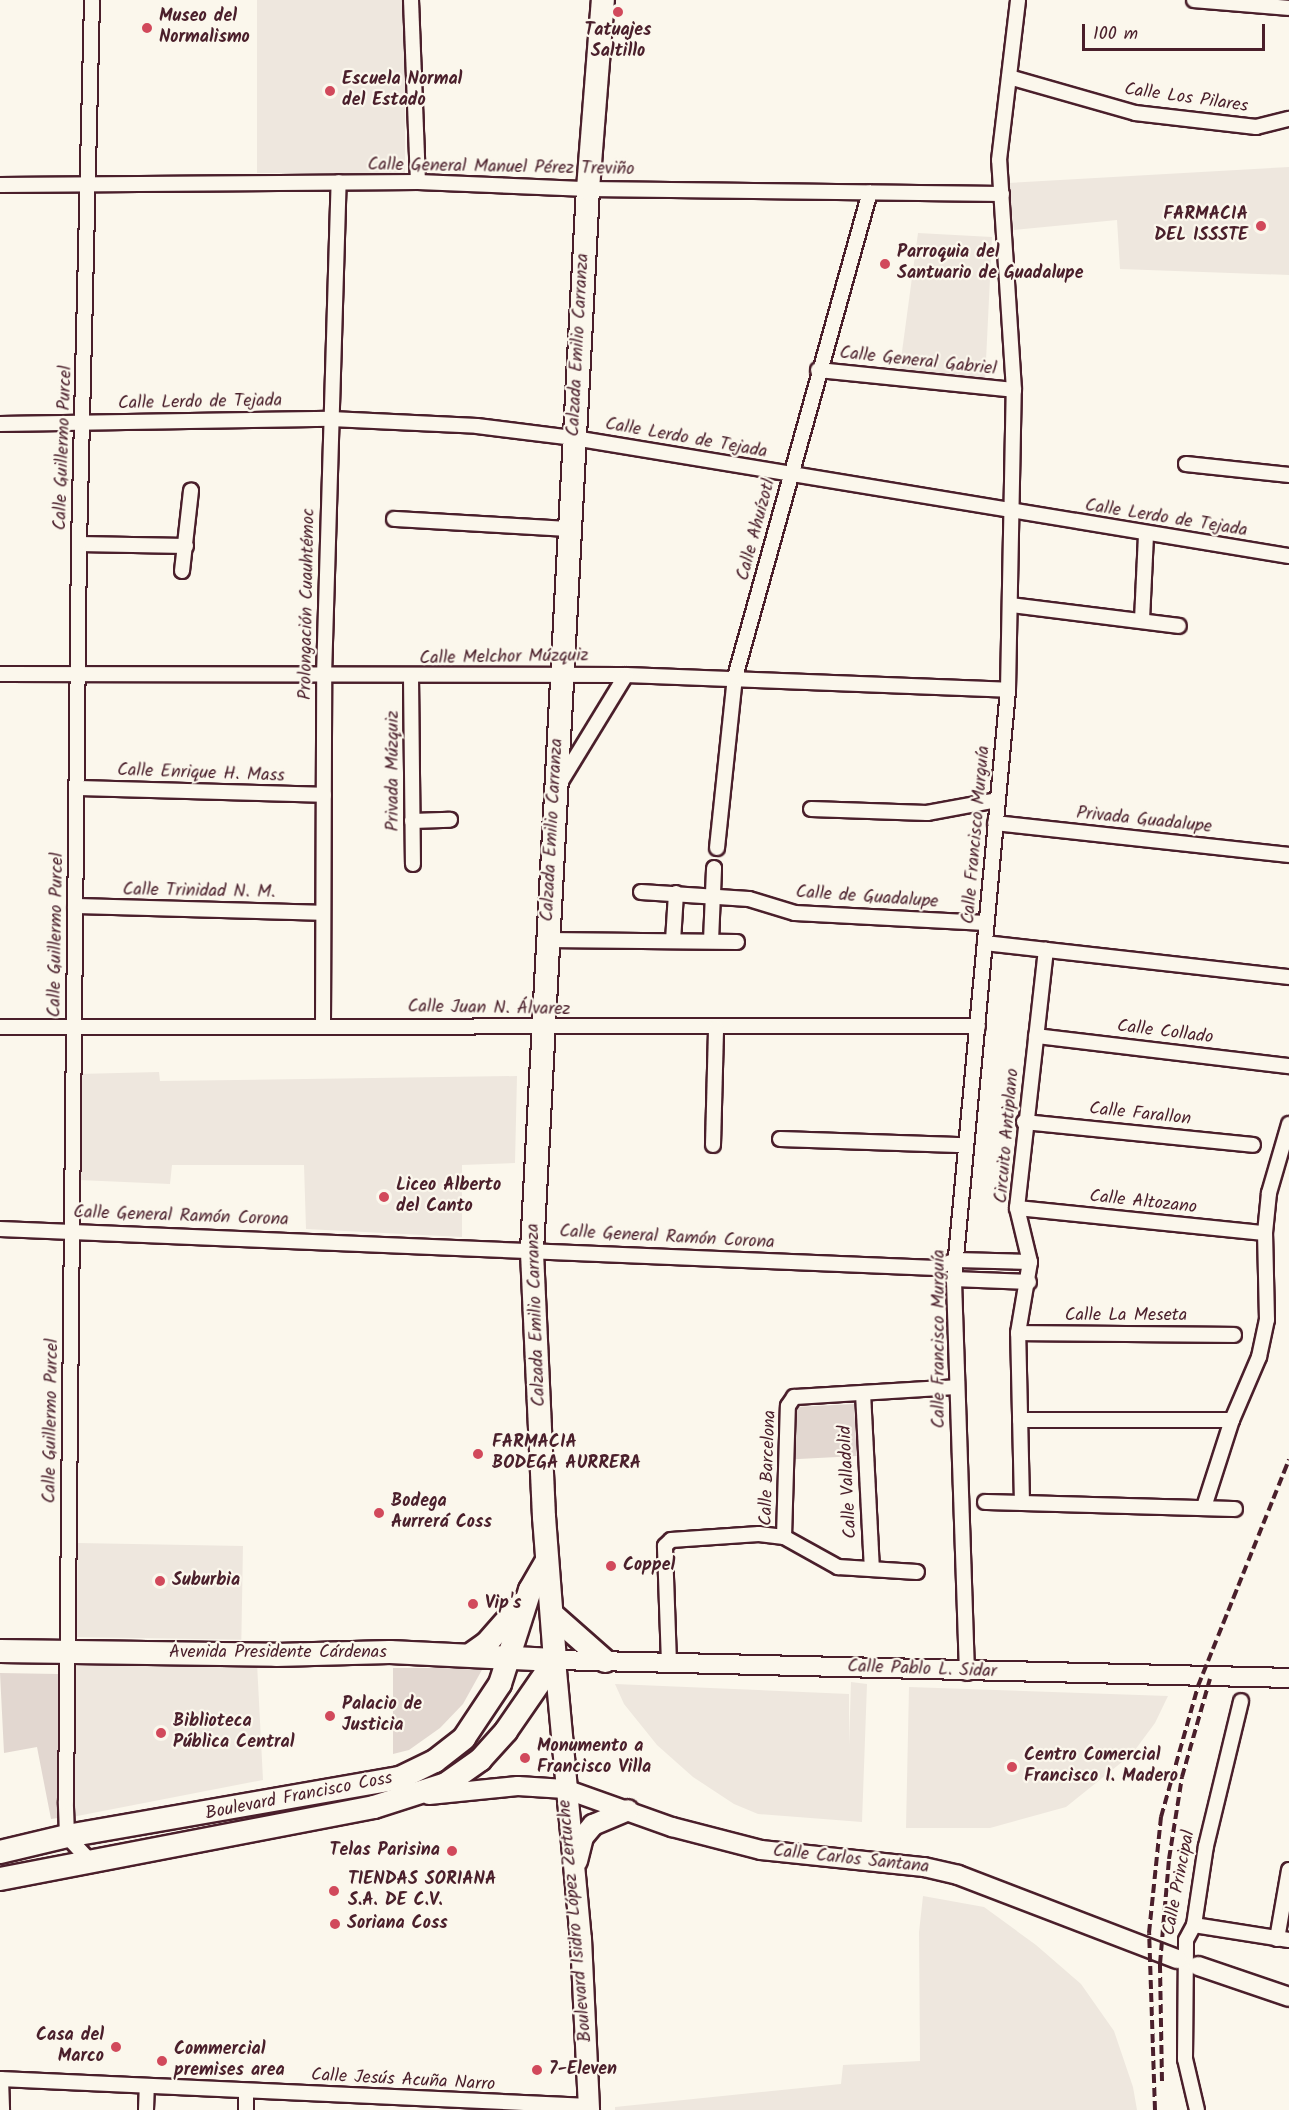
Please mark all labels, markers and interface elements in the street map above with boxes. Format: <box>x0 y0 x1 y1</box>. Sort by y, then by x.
marker: Tatuajes Saltillo <box>611 5 625 19</box>
place label: Museo del Normalismo <box>159 7 250 50</box>
scale bar <box>1085 12 1268 50</box>
text: 100 m <box>1093 20 1138 49</box>
marker: Museo del Normalismo <box>140 21 154 35</box>
place label: Tatuajes Saltillo <box>585 21 651 63</box>
place label: Escuela Normal del Estado <box>342 70 462 112</box>
street label: Calle Los Pilares <box>1123 80 1249 118</box>
marker: Escuela Normal del Estado <box>323 84 337 98</box>
street label: Calle General Manuel Pérez Treviño <box>367 155 635 181</box>
place label: FARMACIA DEL ISSSTE <box>1154 205 1248 248</box>
marker: FARMACIA DEL ISSSTE <box>1252 217 1270 235</box>
place label: Parroquia del Santuario de Guadalupe <box>897 243 1083 286</box>
street label: Calzada Emilio Carranza <box>563 253 595 437</box>
marker: Parroquia del Santuario de Guadalupe <box>878 257 892 271</box>
street label: Calle General Gabriel <box>838 343 998 381</box>
street label: Calle Guillermo Purcel <box>50 365 78 531</box>
street label: Calle Lerdo de Tejada <box>118 391 282 415</box>
street label: Calle Lerdo de Tejada <box>603 414 769 464</box>
street label: Calle Ahuízotl <box>733 477 781 583</box>
street label: Calle Lerdo de Tejada <box>1083 495 1249 543</box>
street label: Prolongación Cuauhtémoc <box>296 508 320 700</box>
street label: Calle Melchor Múzquiz <box>419 646 589 670</box>
street label: Privada Múzquiz <box>383 711 405 831</box>
street label: Calzada Emilio Carranza <box>537 738 569 922</box>
street label: Calle Francisco Murguía <box>958 745 996 925</box>
street label: Calle Enrique H. Mass <box>117 760 285 788</box>
street label: Privada Guadalupe <box>1075 803 1213 839</box>
street label: Calle Guillermo Purcel <box>45 852 69 1018</box>
street label: Calle Trinidad N. M. <box>122 880 276 904</box>
street label: Calle de Guadalupe <box>795 882 939 914</box>
street label: Calle Juan N. Álvarez <box>407 997 571 1021</box>
street label: Calle Collado <box>1116 1016 1214 1050</box>
street label: Circuito Antiplano <box>991 1068 1025 1204</box>
street label: Calle Farallon <box>1088 1099 1192 1131</box>
place label: Liceo Alberto del Canto <box>396 1176 501 1218</box>
street label: Calle Altozano <box>1088 1187 1198 1219</box>
marker: Liceo Alberto del Canto <box>377 1190 391 1204</box>
street label: Calle General Ramón Corona <box>73 1202 289 1232</box>
street label: Calle General Ramón Corona <box>559 1222 775 1254</box>
street label: Calzada Emilio Carranza <box>523 1223 551 1407</box>
street label: Calle Francisco Murguía <box>929 1250 951 1428</box>
street label: Calle La Meseta <box>1065 1305 1187 1327</box>
street label: Calle Guillermo Purcel <box>40 1338 64 1504</box>
street label: Calle Barcelona <box>756 1410 782 1526</box>
street label: Calle Valladolid <box>835 1425 863 1539</box>
place label: FARMACIA BODEGA AURRERA <box>492 1433 641 1476</box>
marker: FARMACIA BODEGA AURRERA <box>469 1445 487 1463</box>
place label: Bodega Aurrerá Coss <box>391 1492 492 1534</box>
marker: Bodega Aurrerá Coss <box>372 1506 386 1520</box>
place label: Coppel <box>623 1555 675 1577</box>
marker: Coppel <box>604 1559 618 1573</box>
place label: Suburbia <box>172 1570 240 1592</box>
marker: Suburbia <box>153 1574 167 1588</box>
place label: Vip's <box>485 1593 521 1615</box>
marker: Vip's <box>466 1597 480 1611</box>
street label: Avenida Presidente Cárdenas <box>169 1642 387 1664</box>
street label: Calle Pablo L. Sidar <box>847 1657 997 1683</box>
place label: Palacio de Justicia <box>342 1695 422 1738</box>
marker: Palacio de Justicia <box>323 1709 337 1723</box>
place label: Biblioteca Pública Central <box>173 1712 295 1754</box>
marker: Biblioteca Pública Central <box>154 1726 168 1740</box>
place label: Monumento a Francisco Villa <box>537 1737 651 1780</box>
place label: Centro Comercial Francisco I. Madero <box>1024 1746 1178 1788</box>
marker: Monumento a Francisco Villa <box>518 1751 532 1765</box>
marker: Centro Comercial Francisco I. Madero <box>1005 1760 1019 1774</box>
street label: Boulevard Francisco Coss <box>204 1768 394 1826</box>
street label: Boulevard Isidro López Zertuche <box>555 1799 597 2043</box>
street label: Calle Principal <box>1159 1829 1201 1937</box>
place label: Telas Parisina <box>330 1840 440 1862</box>
street label: Calle Carlos Santana <box>772 1841 930 1879</box>
marker: Telas Parisina <box>445 1844 459 1858</box>
place label: TIENDAS SORIANA S.A. DE C.V. <box>348 1870 496 1912</box>
marker: TIENDAS SORIANA S.A. DE C.V. <box>325 1882 343 1900</box>
place label: Soriana Coss <box>347 1913 448 1935</box>
marker: Soriana Coss <box>328 1917 342 1931</box>
place label: Casa del Marco <box>36 2026 104 2068</box>
marker: Casa del Marco <box>109 2040 123 2054</box>
place label: Commercial premises area <box>174 2040 285 2082</box>
marker: Commercial premises area <box>155 2054 169 2068</box>
place label: 7-Eleven <box>549 2059 617 2081</box>
marker: 7-Eleven <box>530 2063 544 2077</box>
street label: Calle Jesús Acuña Narro <box>310 2065 496 2097</box>

